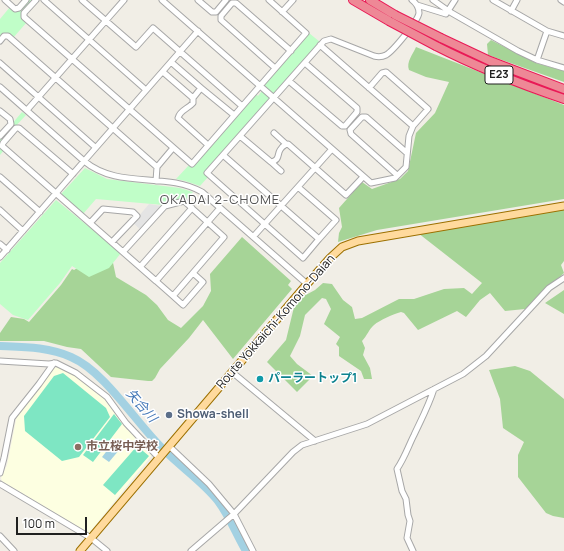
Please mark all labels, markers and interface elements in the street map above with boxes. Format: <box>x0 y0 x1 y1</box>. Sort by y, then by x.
road number: E23 <box>485 66 513 84</box>
district label: OKADAI 2-CHOME <box>160 192 280 208</box>
street label: Route Yokkaichi-Komono-Daian <box>214 252 338 392</box>
place label: パーラートップ1 <box>268 372 357 386</box>
marker: パーラートップ1 <box>255 374 265 384</box>
water label: 矢合川 <box>122 386 160 426</box>
place label: Showa-shell <box>177 408 249 422</box>
marker: Showa-shell <box>164 410 174 420</box>
place label: 市立桜中学校 <box>86 440 158 454</box>
marker: 市立桜中学校 <box>73 442 83 452</box>
scale bar <box>18 509 89 535</box>
text: 100 m <box>23 515 55 532</box>

